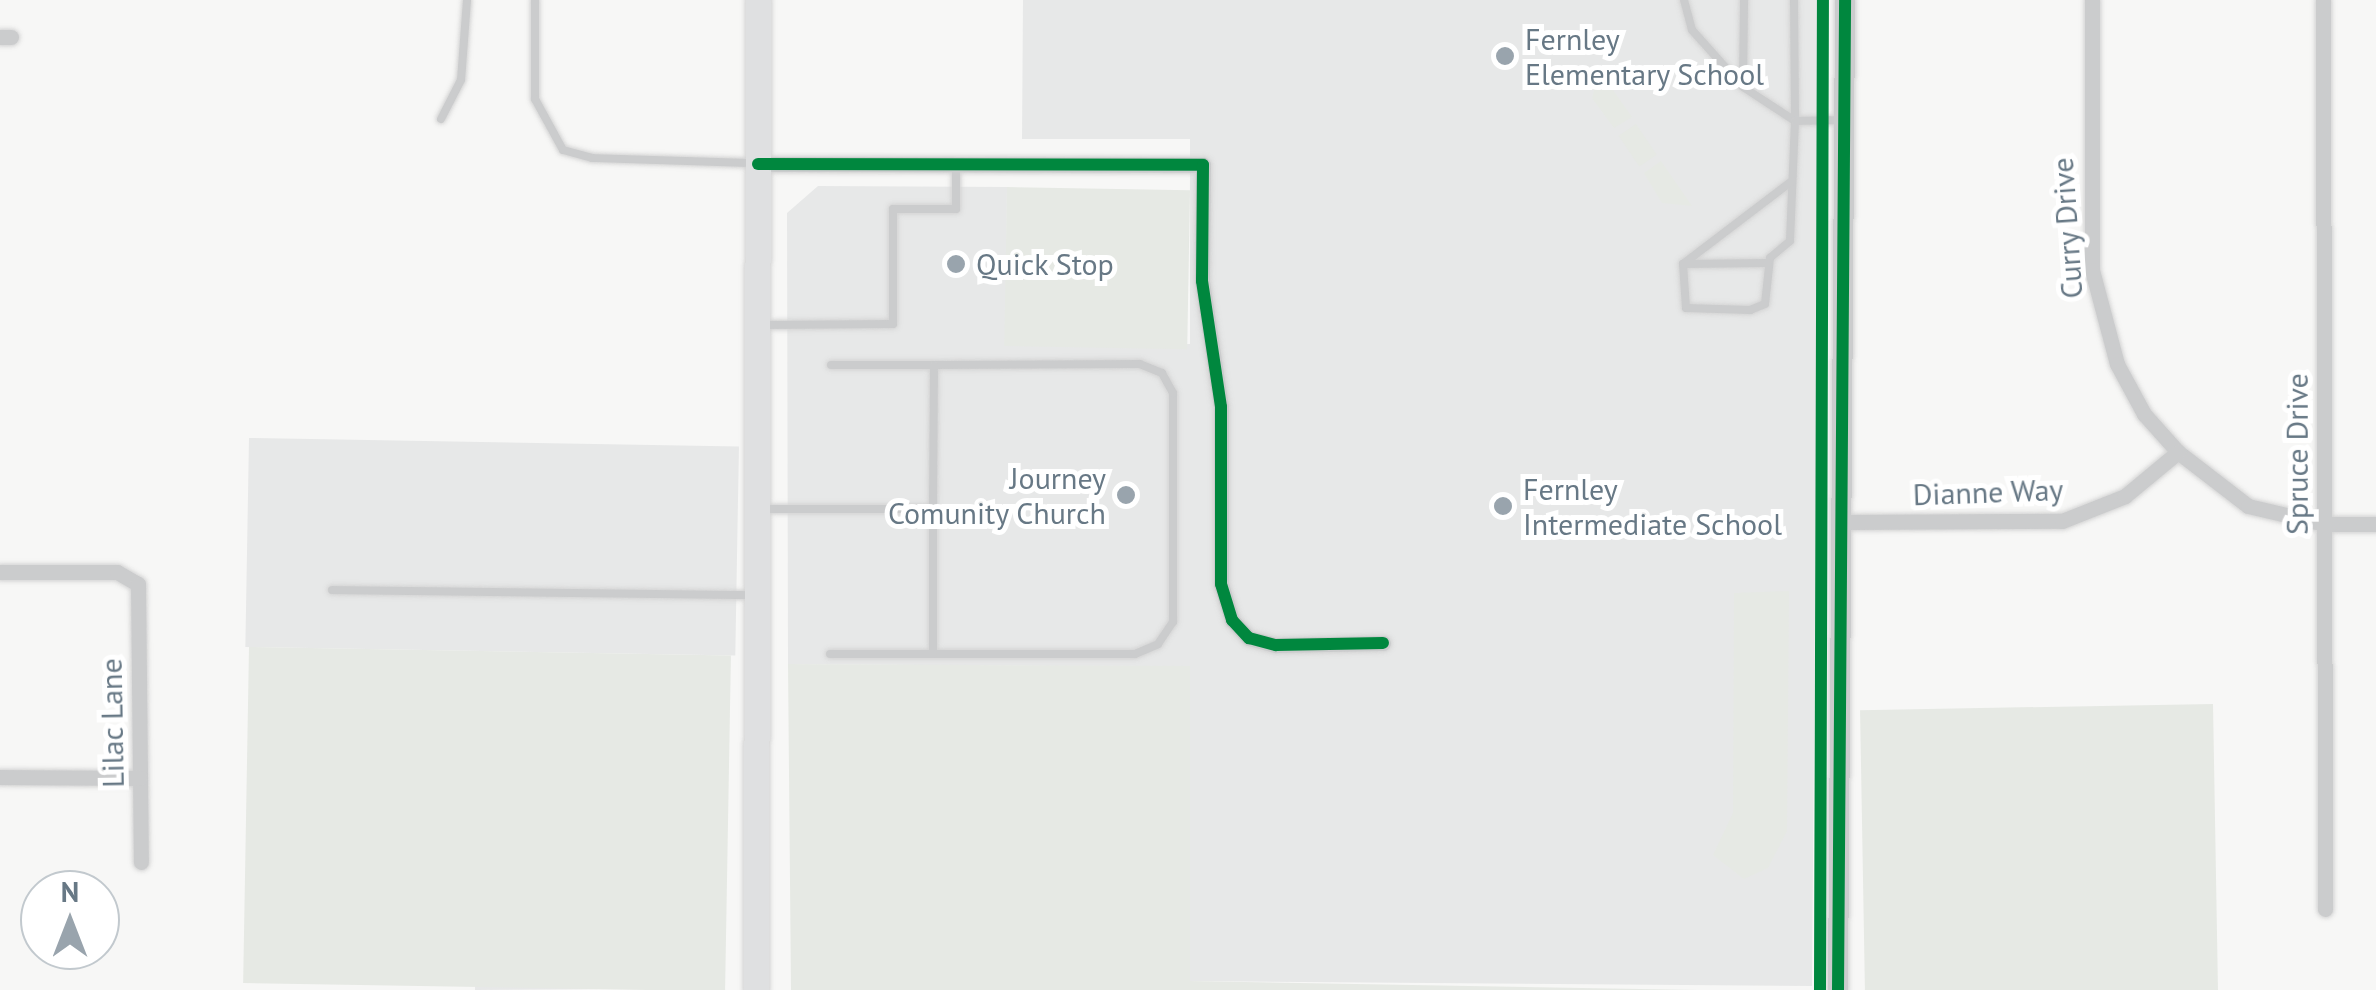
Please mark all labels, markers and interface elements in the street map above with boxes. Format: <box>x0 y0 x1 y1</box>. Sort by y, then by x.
place label: Fernley Elementary School <box>1525 21 1765 92</box>
marker: Fernley Elementary School <box>1494 45 1516 67</box>
street label: Curry Drive <box>2044 156 2090 300</box>
place label: Quick Stop <box>976 246 1115 282</box>
marker: Quick Stop <box>945 253 967 275</box>
street label: Spruce Drive <box>2279 373 2315 535</box>
place label: Journey Comunity Church <box>887 460 1106 530</box>
place label: Fernley Intermediate School <box>1523 471 1782 542</box>
street label: Dianne Way <box>1912 471 2064 513</box>
marker: Journey Comunity Church <box>1115 484 1137 506</box>
marker: Fernley Intermediate School <box>1492 495 1514 517</box>
street label: Lilac Lane <box>93 658 131 788</box>
north arrow <box>20 870 120 970</box>
text: N <box>61 873 79 910</box>

